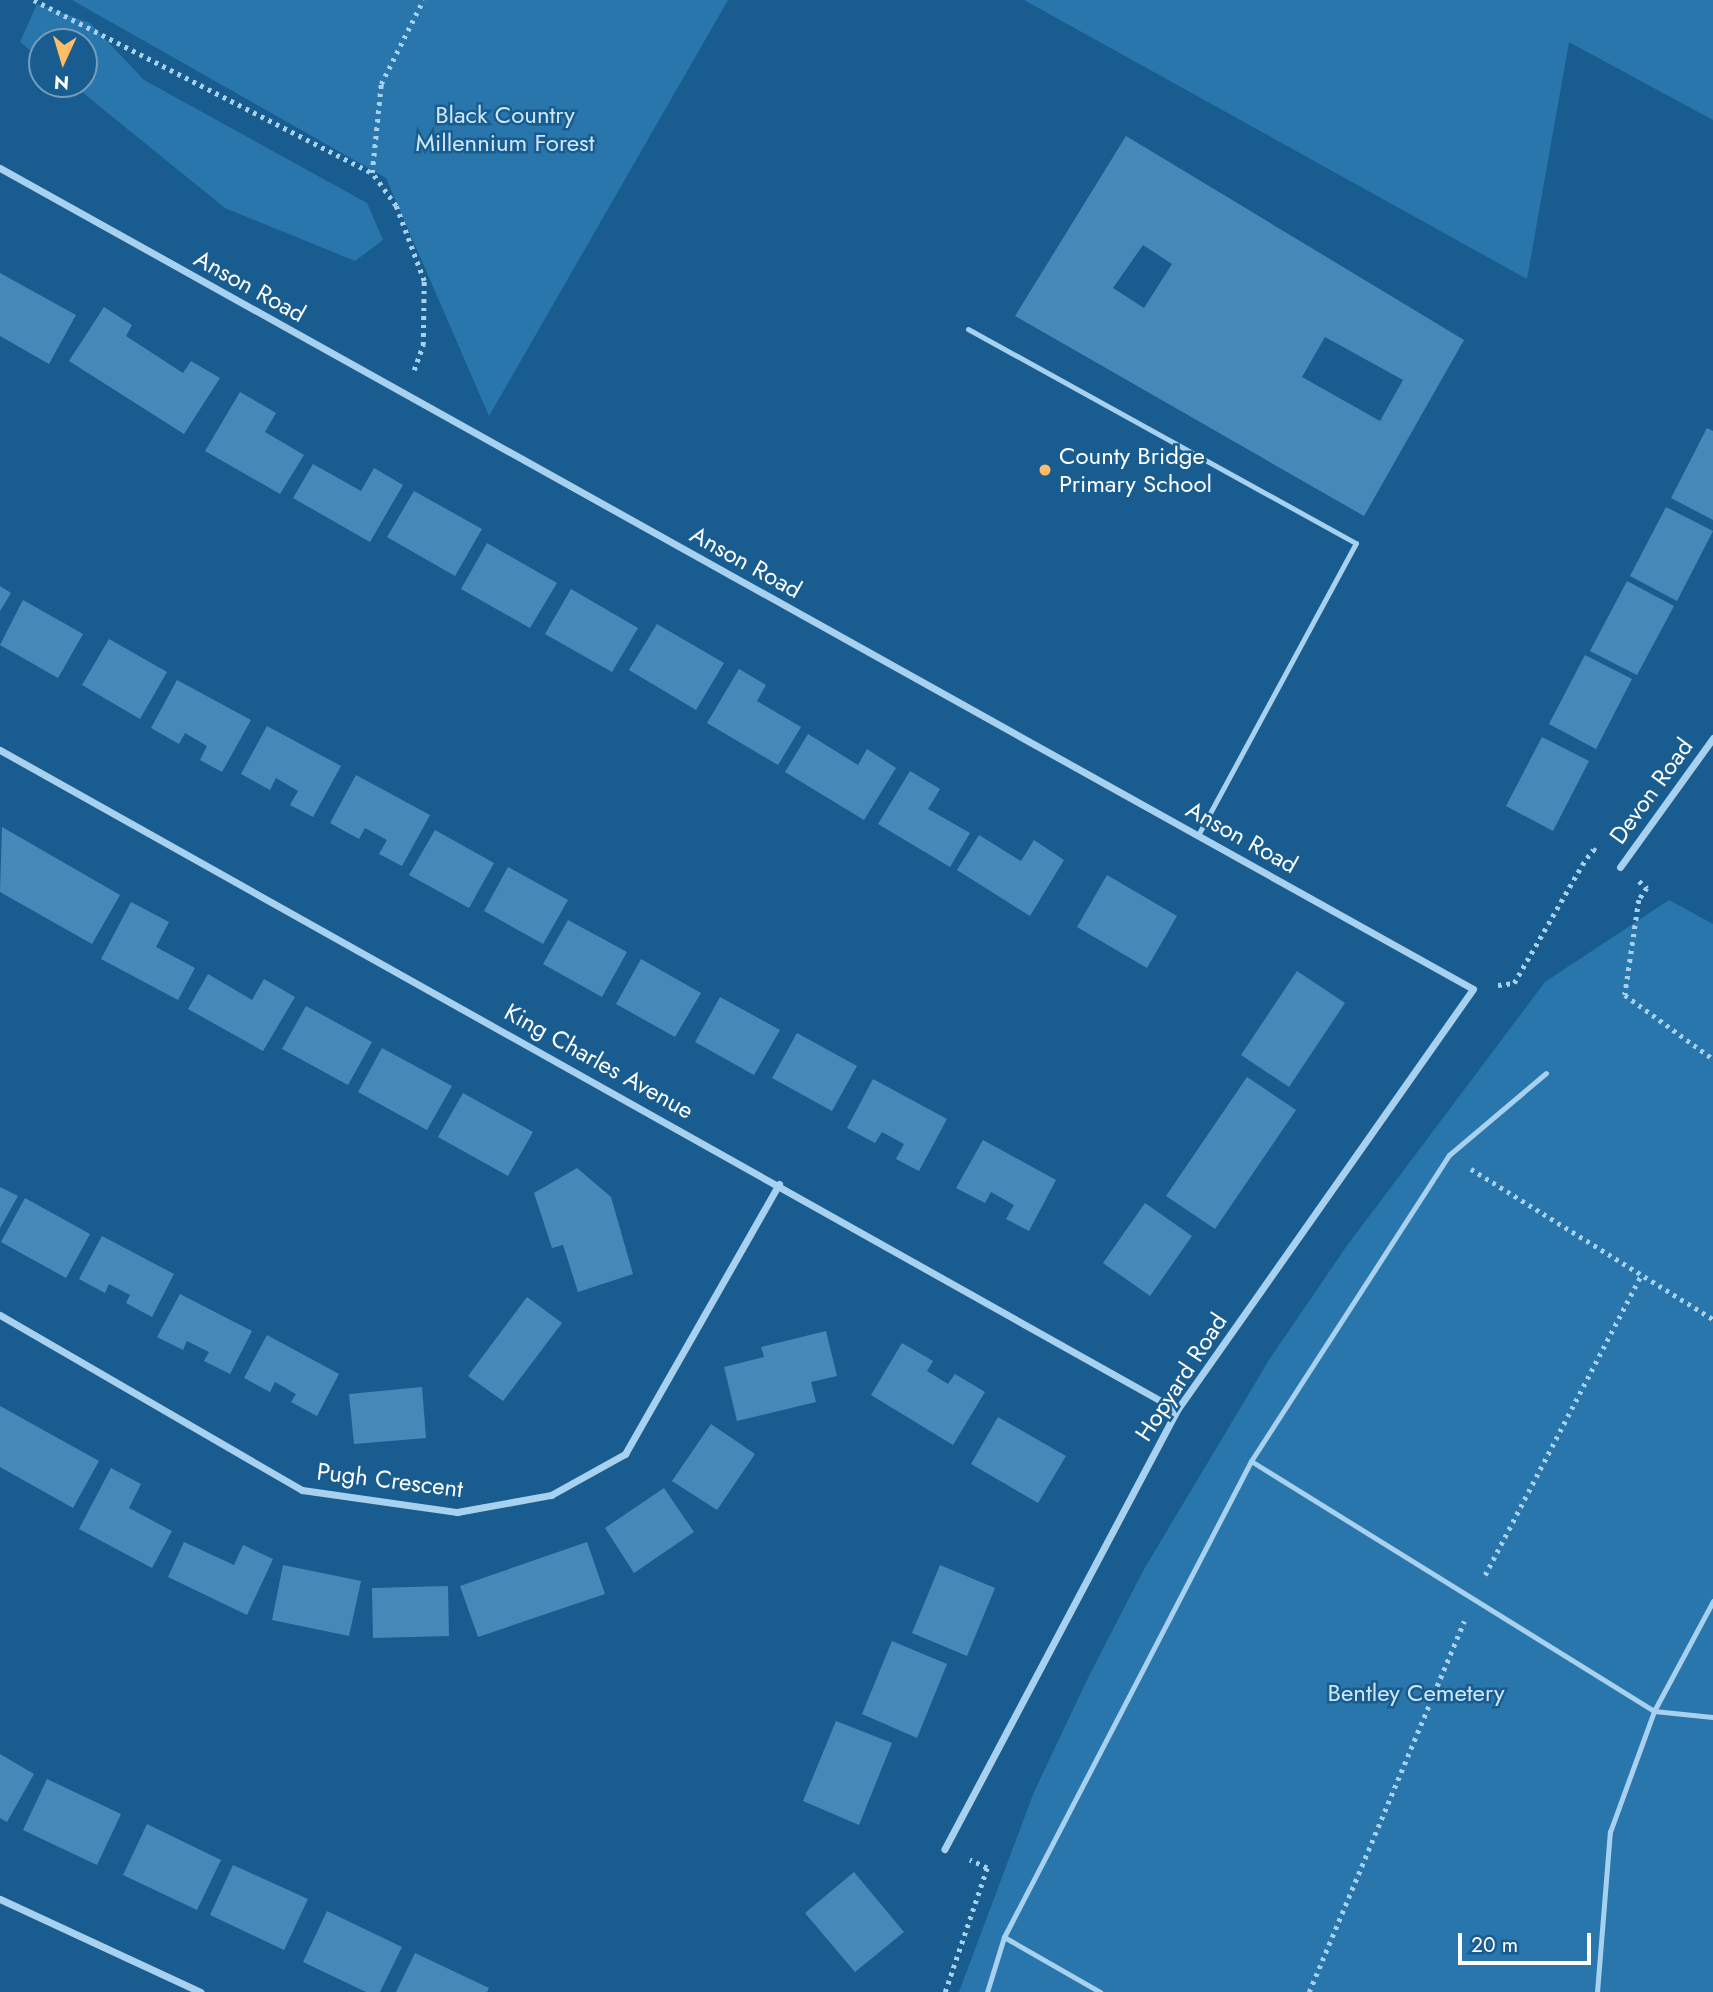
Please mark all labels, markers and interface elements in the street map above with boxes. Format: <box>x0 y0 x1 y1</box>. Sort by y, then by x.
north arrow <box>28 28 98 98</box>
text: N <box>53 68 70 96</box>
park label: Black Country Millennium Forest <box>415 101 595 157</box>
street label: Anson Road <box>189 244 311 328</box>
place label: County Bridge Primary School <box>1059 442 1212 498</box>
marker: County Bridge Primary School <box>1037 462 1053 478</box>
street label: Anson Road <box>685 520 807 604</box>
street label: Devon Road <box>1603 733 1699 849</box>
street label: Anson Road <box>1181 795 1303 879</box>
street label: King Charles Avenue <box>499 997 699 1125</box>
street label: Hopyard Road <box>1129 1308 1233 1446</box>
street label: Pugh Crescent <box>315 1457 465 1503</box>
park label: Bentley Cemetery <box>1328 1679 1504 1707</box>
scale bar <box>1461 1918 1594 1962</box>
text: 20 m <box>1471 1930 1518 1960</box>

